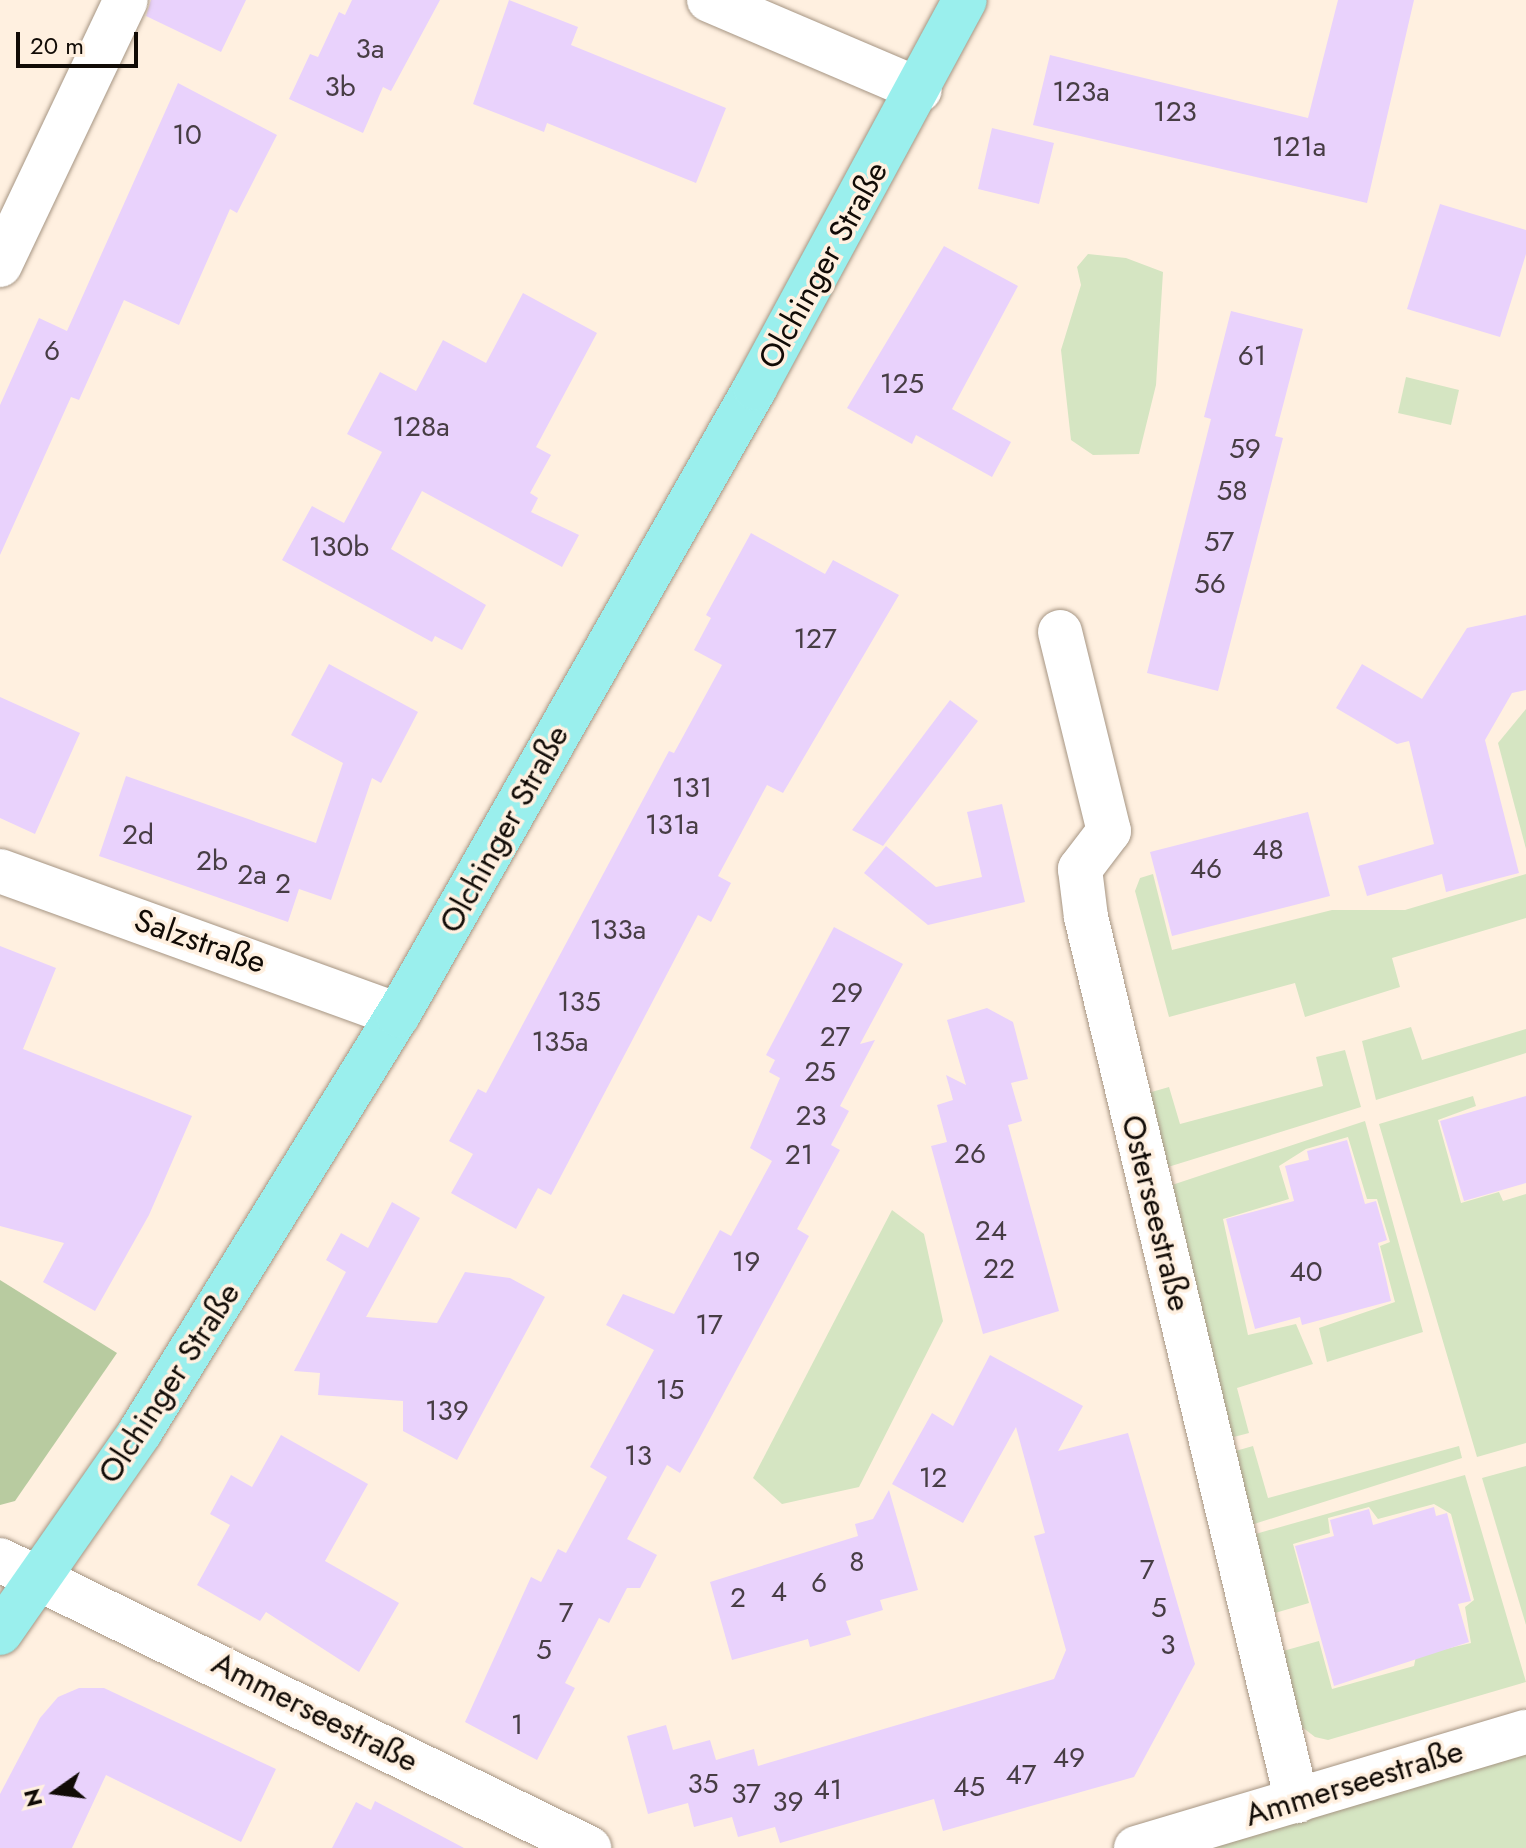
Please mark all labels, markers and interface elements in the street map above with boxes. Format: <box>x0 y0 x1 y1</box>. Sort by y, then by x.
scale bar <box>20 16 142 66</box>
text: 20 m <box>30 28 84 63</box>
house number: 3a <box>356 32 384 66</box>
house number: 3b <box>324 70 356 104</box>
house number: 123a <box>1052 75 1110 109</box>
house number: 123 <box>1153 95 1197 129</box>
house number: 10 <box>172 118 202 152</box>
house number: 121a <box>1272 130 1326 164</box>
street label: Olchinger Straße <box>750 155 896 375</box>
house number: 6 <box>44 334 60 368</box>
house number: 61 <box>1238 339 1266 373</box>
house number: 125 <box>880 367 924 401</box>
house number: 128a <box>392 410 450 444</box>
house number: 59 <box>1229 432 1261 466</box>
house number: 58 <box>1216 474 1248 508</box>
house number: 57 <box>1204 525 1234 559</box>
house number: 130b <box>309 530 369 564</box>
house number: 56 <box>1194 567 1226 601</box>
house number: 127 <box>793 622 837 656</box>
street label: Olchinger Straße <box>431 719 577 939</box>
house number: 131 <box>672 771 712 805</box>
house number: 131a <box>645 808 699 842</box>
house number: 2d <box>122 818 154 852</box>
house number: 48 <box>1252 833 1284 867</box>
house number: 2b <box>196 844 228 878</box>
house number: 46 <box>1190 852 1222 886</box>
house number: 2a <box>237 858 267 892</box>
house number: 2 <box>275 867 291 901</box>
street label: Salzstraße <box>129 901 271 981</box>
house number: 133a <box>590 913 646 947</box>
house number: 29 <box>831 976 863 1010</box>
house number: 135 <box>557 985 601 1019</box>
house number: 27 <box>820 1020 850 1054</box>
house number: 135a <box>531 1025 589 1059</box>
house number: 25 <box>804 1055 836 1089</box>
house number: 23 <box>795 1099 827 1133</box>
street label: Osterseestraße <box>1113 1111 1199 1315</box>
house number: 26 <box>954 1137 986 1171</box>
house number: 21 <box>785 1138 813 1172</box>
house number: 24 <box>975 1214 1007 1248</box>
house number: 19 <box>732 1245 760 1279</box>
house number: 22 <box>983 1252 1015 1286</box>
house number: 40 <box>1289 1255 1323 1289</box>
street label: Olchinger Straße <box>90 1276 248 1490</box>
house number: 17 <box>695 1308 723 1342</box>
house number: 15 <box>656 1373 684 1407</box>
house number: 139 <box>425 1394 469 1428</box>
house number: 13 <box>624 1439 652 1473</box>
house number: 12 <box>919 1461 947 1495</box>
house number: 8 <box>849 1545 865 1579</box>
house number: 7 <box>1140 1553 1154 1587</box>
house number: 6 <box>811 1566 827 1600</box>
house number: 4 <box>771 1575 787 1609</box>
house number: 2 <box>730 1581 746 1615</box>
house number: 5 <box>1151 1591 1167 1625</box>
house number: 7 <box>559 1596 573 1630</box>
house number: 3 <box>1160 1628 1176 1662</box>
house number: 5 <box>536 1633 552 1667</box>
street label: Ammerseestraße <box>206 1644 424 1780</box>
house number: 1 <box>511 1708 523 1742</box>
street label: Ammerseestraße <box>1240 1732 1468 1834</box>
house number: 49 <box>1053 1741 1085 1775</box>
north arrow <box>16 1752 96 1832</box>
house number: 47 <box>1005 1758 1037 1792</box>
house number: 35 <box>687 1767 719 1801</box>
house number: 45 <box>953 1770 985 1804</box>
house number: 41 <box>814 1773 842 1807</box>
house number: 37 <box>731 1777 761 1811</box>
text: N <box>15 1785 50 1810</box>
house number: 39 <box>772 1785 804 1819</box>

